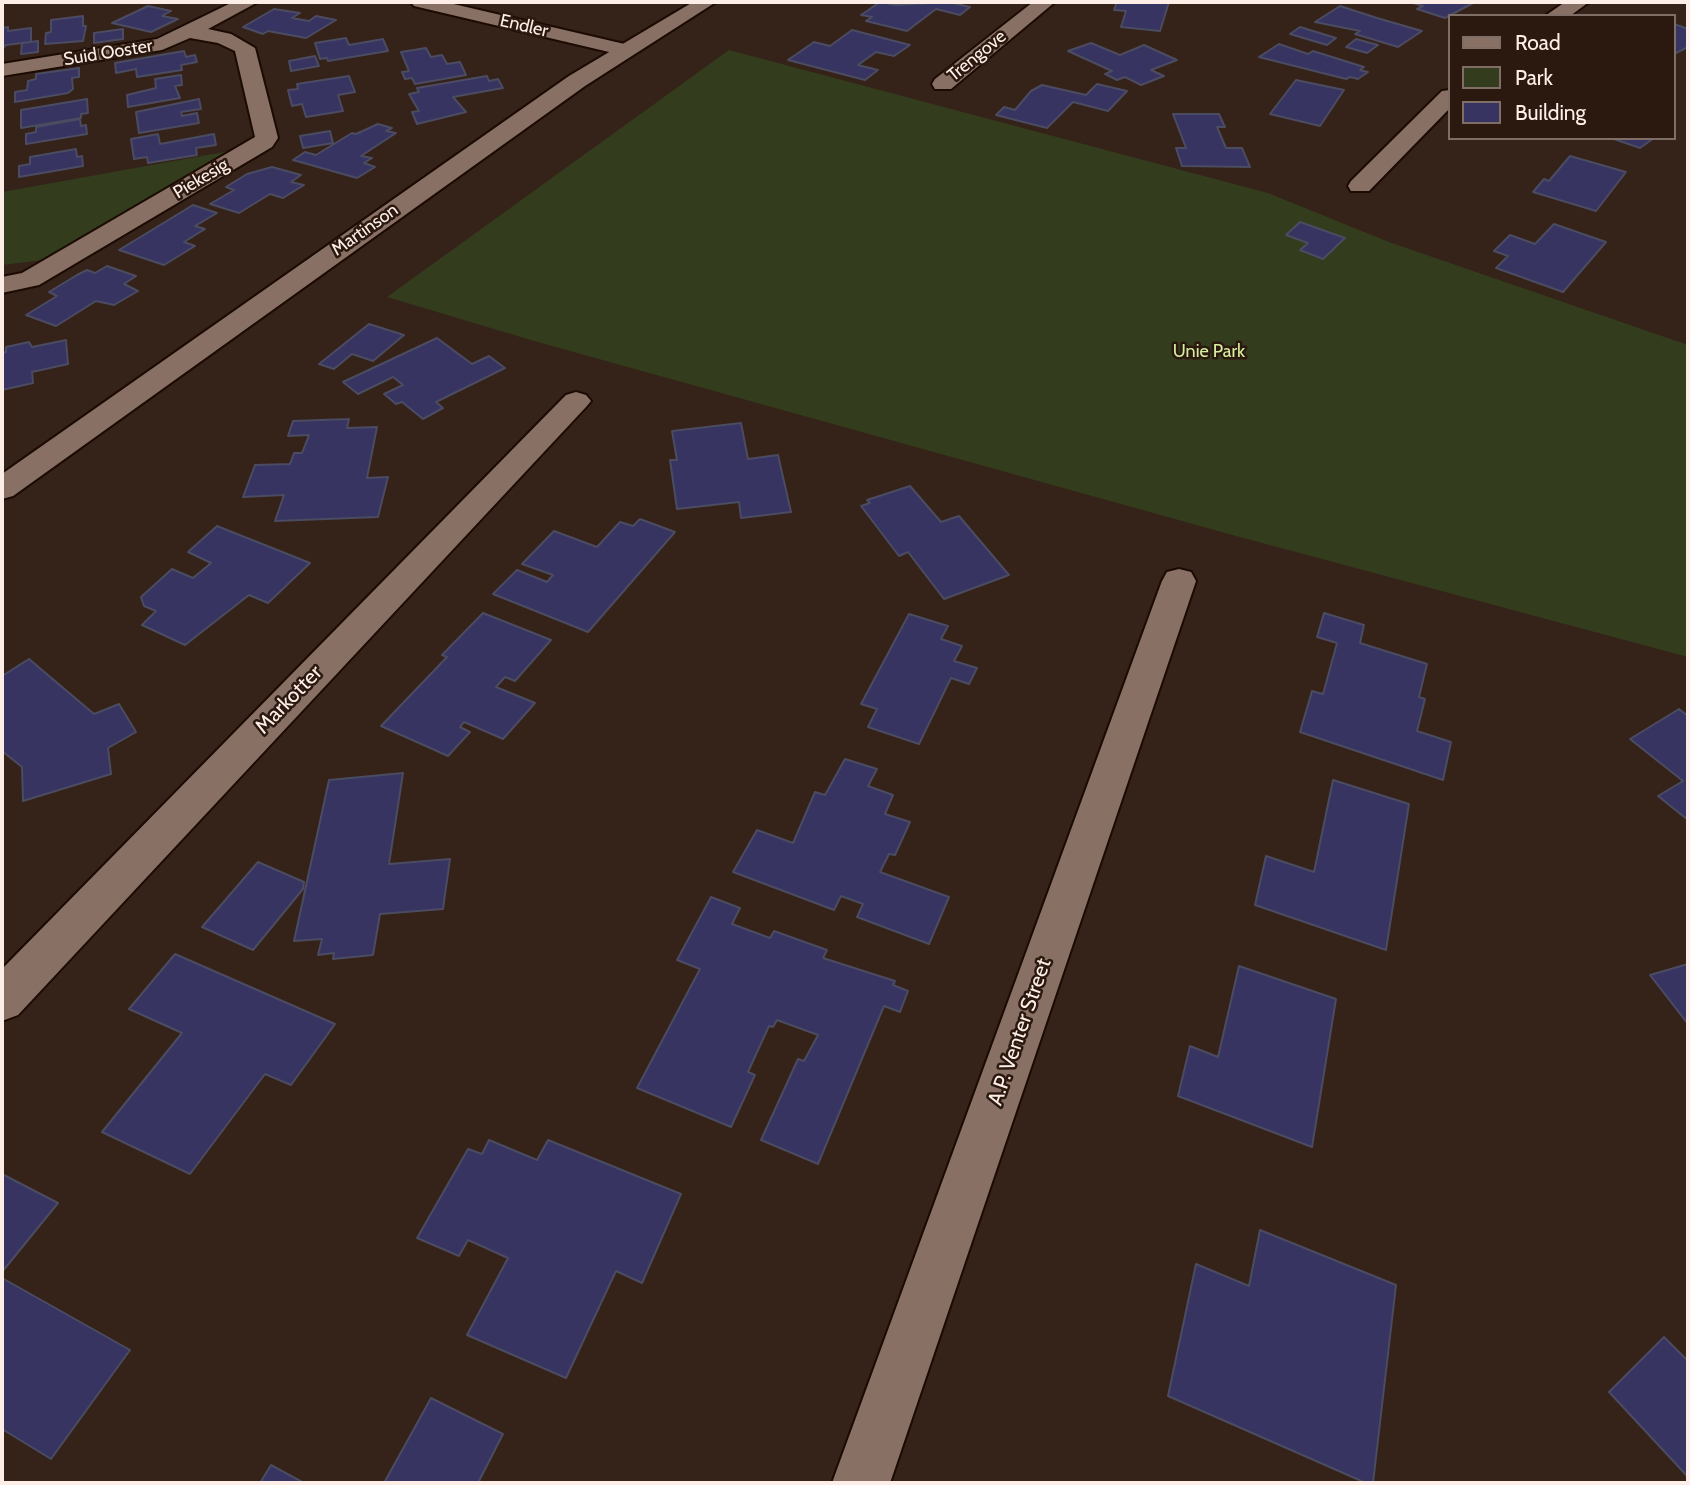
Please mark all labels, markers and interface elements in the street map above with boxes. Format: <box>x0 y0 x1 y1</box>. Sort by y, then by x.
street label: Endler <box>498 10 550 42</box>
legend <box>1448 14 1676 140</box>
street label: Trengove <box>943 26 1011 86</box>
text: Road <box>1515 30 1561 55</box>
street label: Suid Ooster <box>62 35 154 71</box>
text: Park <box>1515 65 1553 90</box>
text: Building <box>1515 100 1586 125</box>
street label: Piekesig <box>170 154 232 204</box>
street label: Martinson <box>328 199 402 261</box>
park label: Unie Park <box>1173 341 1245 363</box>
street label: Markotter <box>250 661 328 739</box>
street label: A.P. Venter Street <box>983 955 1057 1109</box>

